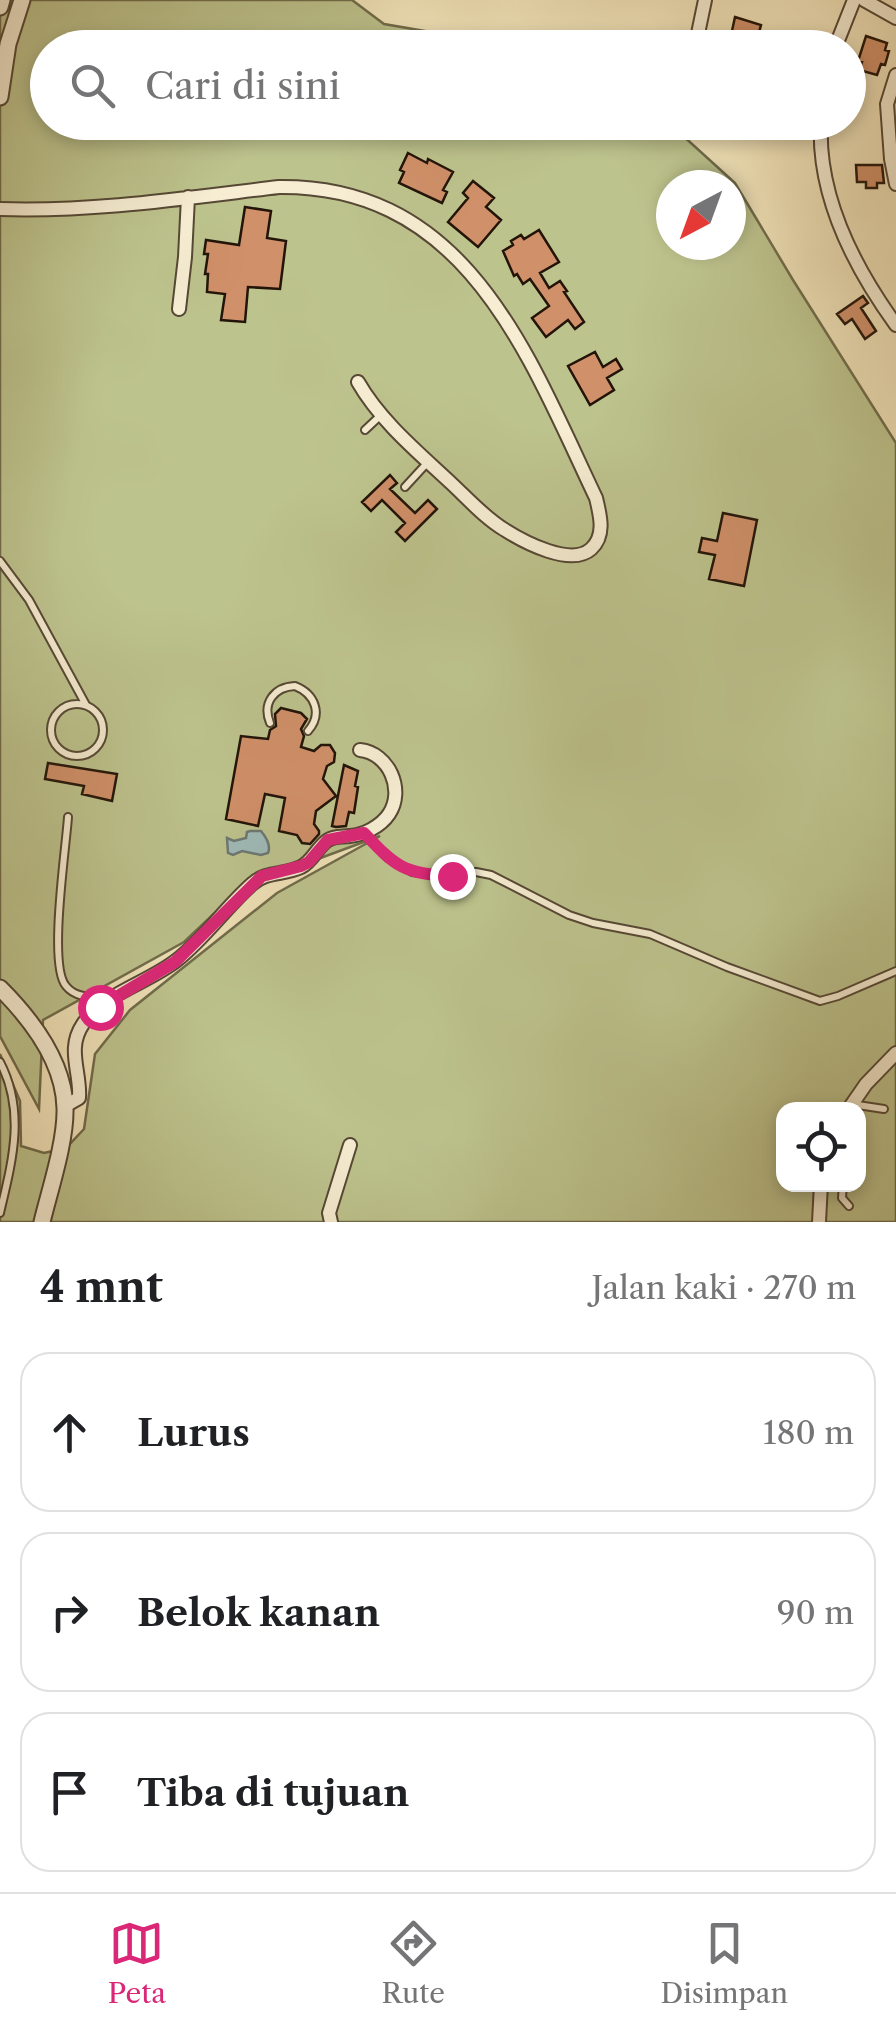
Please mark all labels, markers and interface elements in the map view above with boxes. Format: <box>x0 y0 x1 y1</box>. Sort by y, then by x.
search box <box>30 30 866 140</box>
icon: search <box>65 58 120 113</box>
text: Cari di sini <box>145 62 340 109</box>
north arrow <box>656 170 746 260</box>
route end <box>430 854 476 900</box>
route start <box>78 985 124 1031</box>
map controls <box>776 1102 866 1192</box>
button: locate <box>776 1102 866 1192</box>
text: 4 mnt <box>40 1261 163 1313</box>
text: Jalan kaki · 270 m <box>592 1268 856 1307</box>
icon: ahead <box>42 1405 97 1460</box>
text: Lurus <box>137 1409 250 1456</box>
text: 180 m <box>763 1413 854 1452</box>
icon: right <box>42 1585 97 1640</box>
text: Belok kanan <box>137 1589 380 1636</box>
text: 90 m <box>777 1593 854 1632</box>
icon: arrive <box>42 1765 97 1820</box>
text: Tiba di tujuan <box>137 1769 409 1816</box>
tab: Peta <box>108 1916 166 2010</box>
tab: Rute <box>382 1916 445 2010</box>
tab: Disimpan <box>661 1916 788 2010</box>

